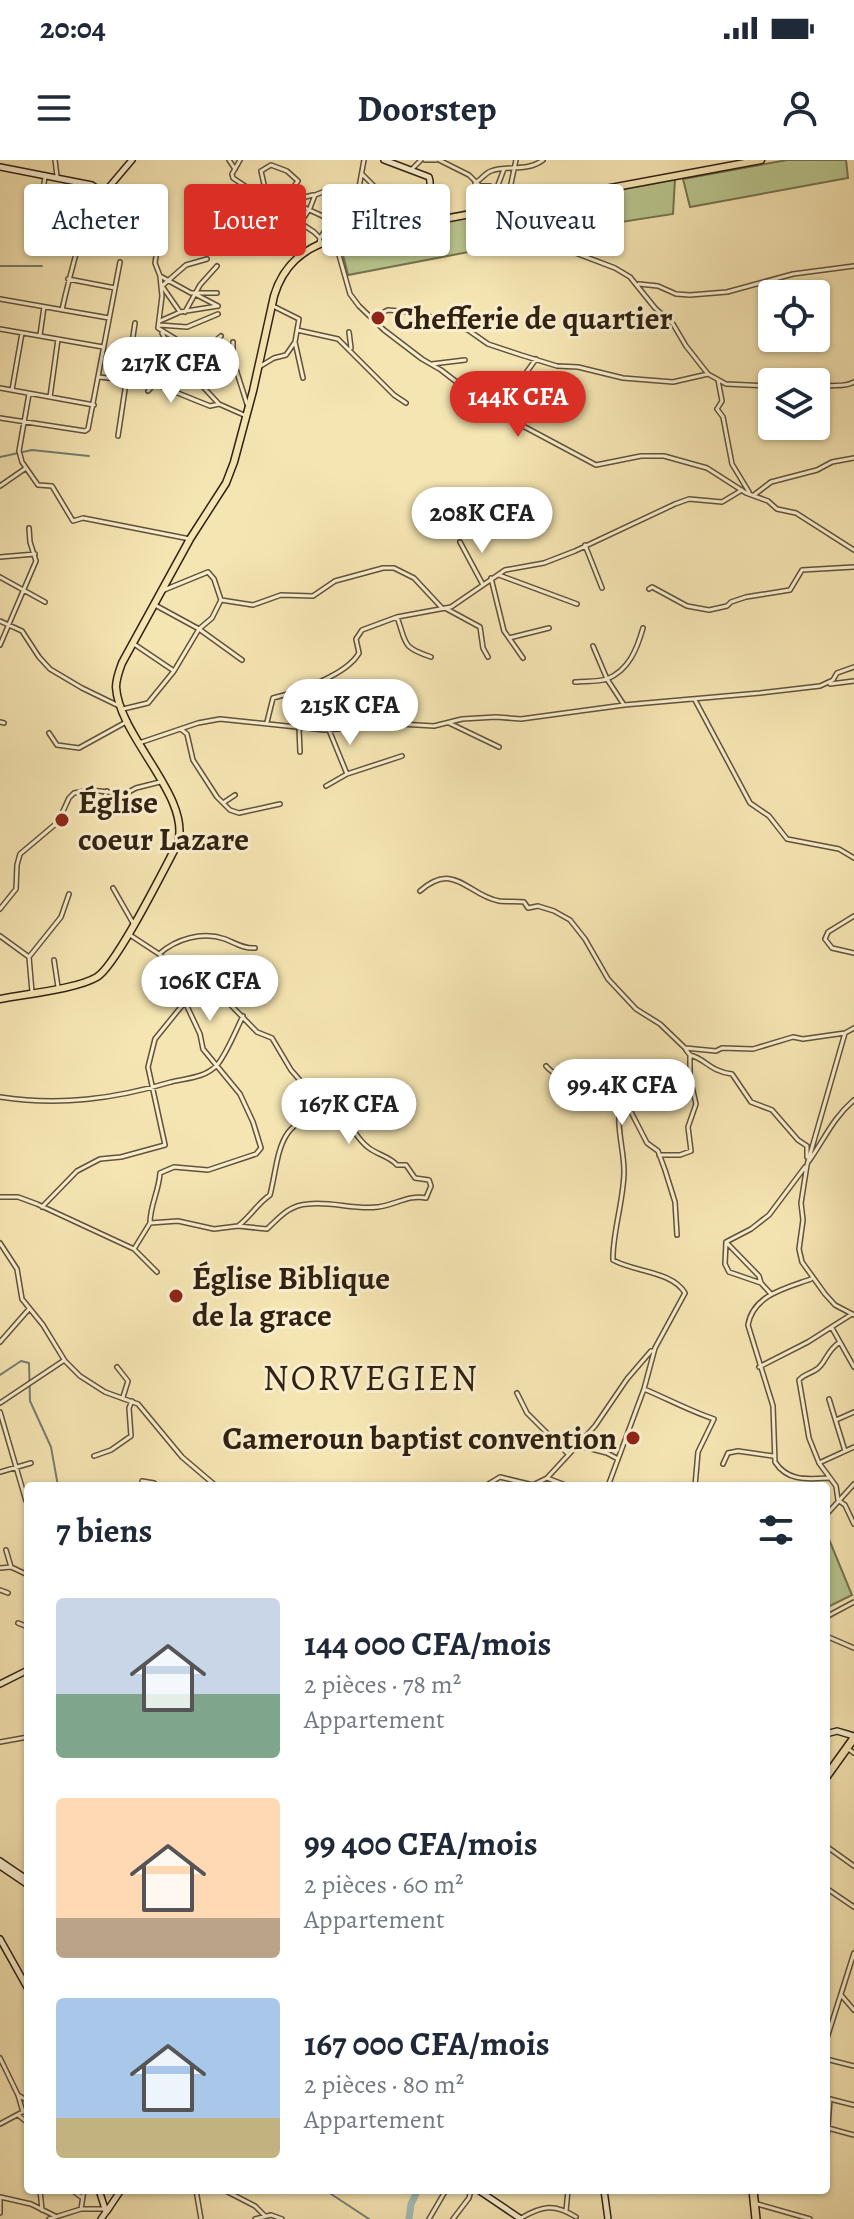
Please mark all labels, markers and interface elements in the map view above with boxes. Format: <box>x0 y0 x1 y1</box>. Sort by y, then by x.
text: 20:04 <box>40 8 106 48</box>
text: Doorstep <box>357 84 497 133</box>
icon: menu <box>32 86 76 130</box>
icon: person <box>778 86 822 130</box>
chip: Acheter <box>24 184 168 256</box>
chip: Louer <box>184 184 306 256</box>
chip: Filtres <box>322 184 450 256</box>
chip: Nouveau <box>466 184 624 256</box>
map controls <box>758 280 830 440</box>
button: locate <box>758 280 830 352</box>
place label: Chefferie de quartier <box>394 296 673 340</box>
marker: Chefferie de quartier <box>369 309 387 327</box>
pin: 217K CFA <box>88 337 254 405</box>
text: 217K CFA <box>121 345 221 380</box>
button: layers <box>758 368 830 440</box>
pin: 144K CFA <box>435 371 601 439</box>
text: 144K CFA <box>468 379 568 414</box>
pin: 208K CFA <box>399 487 565 555</box>
text: 208K CFA <box>430 495 534 530</box>
pin: 215K CFA <box>267 679 433 747</box>
text: 215K CFA <box>300 687 400 722</box>
place label: Église coeur Lazare <box>78 780 249 861</box>
marker: Église coeur Lazare <box>53 811 71 829</box>
pin: 106K CFA <box>127 955 293 1023</box>
text: 106K CFA <box>159 963 261 998</box>
pin: 99.4K CFA <box>530 1059 714 1127</box>
text: 99.4K CFA <box>567 1067 677 1102</box>
pin: 167K CFA <box>266 1078 432 1146</box>
text: 167K CFA <box>299 1086 399 1121</box>
place label: Église Biblique de la grace <box>192 1256 390 1337</box>
marker: Église Biblique de la grace <box>167 1287 185 1305</box>
district label: NORVEGIEN <box>263 1353 479 1402</box>
place label: Cameroun baptist convention <box>223 1416 617 1460</box>
marker: Cameroun baptist convention <box>624 1429 642 1447</box>
text: 7 biens <box>56 1507 153 1554</box>
icon: filters <box>754 1508 798 1552</box>
text: 144 000 CFA/mois <box>304 1620 551 1667</box>
icon: home <box>120 1630 216 1726</box>
text: 2 pièces · 78 m² <box>304 1667 461 1702</box>
text: Appartement <box>304 1702 445 1737</box>
text: 99 400 CFA/mois <box>304 1820 538 1867</box>
icon: home <box>120 1830 216 1926</box>
text: 2 pièces · 60 m² <box>304 1867 464 1902</box>
text: Appartement <box>304 1902 445 1937</box>
text: 167 000 CFA/mois <box>304 2020 550 2067</box>
icon: home <box>120 2030 216 2126</box>
text: 2 pièces · 80 m² <box>304 2067 464 2102</box>
text: Appartement <box>304 2102 445 2137</box>

